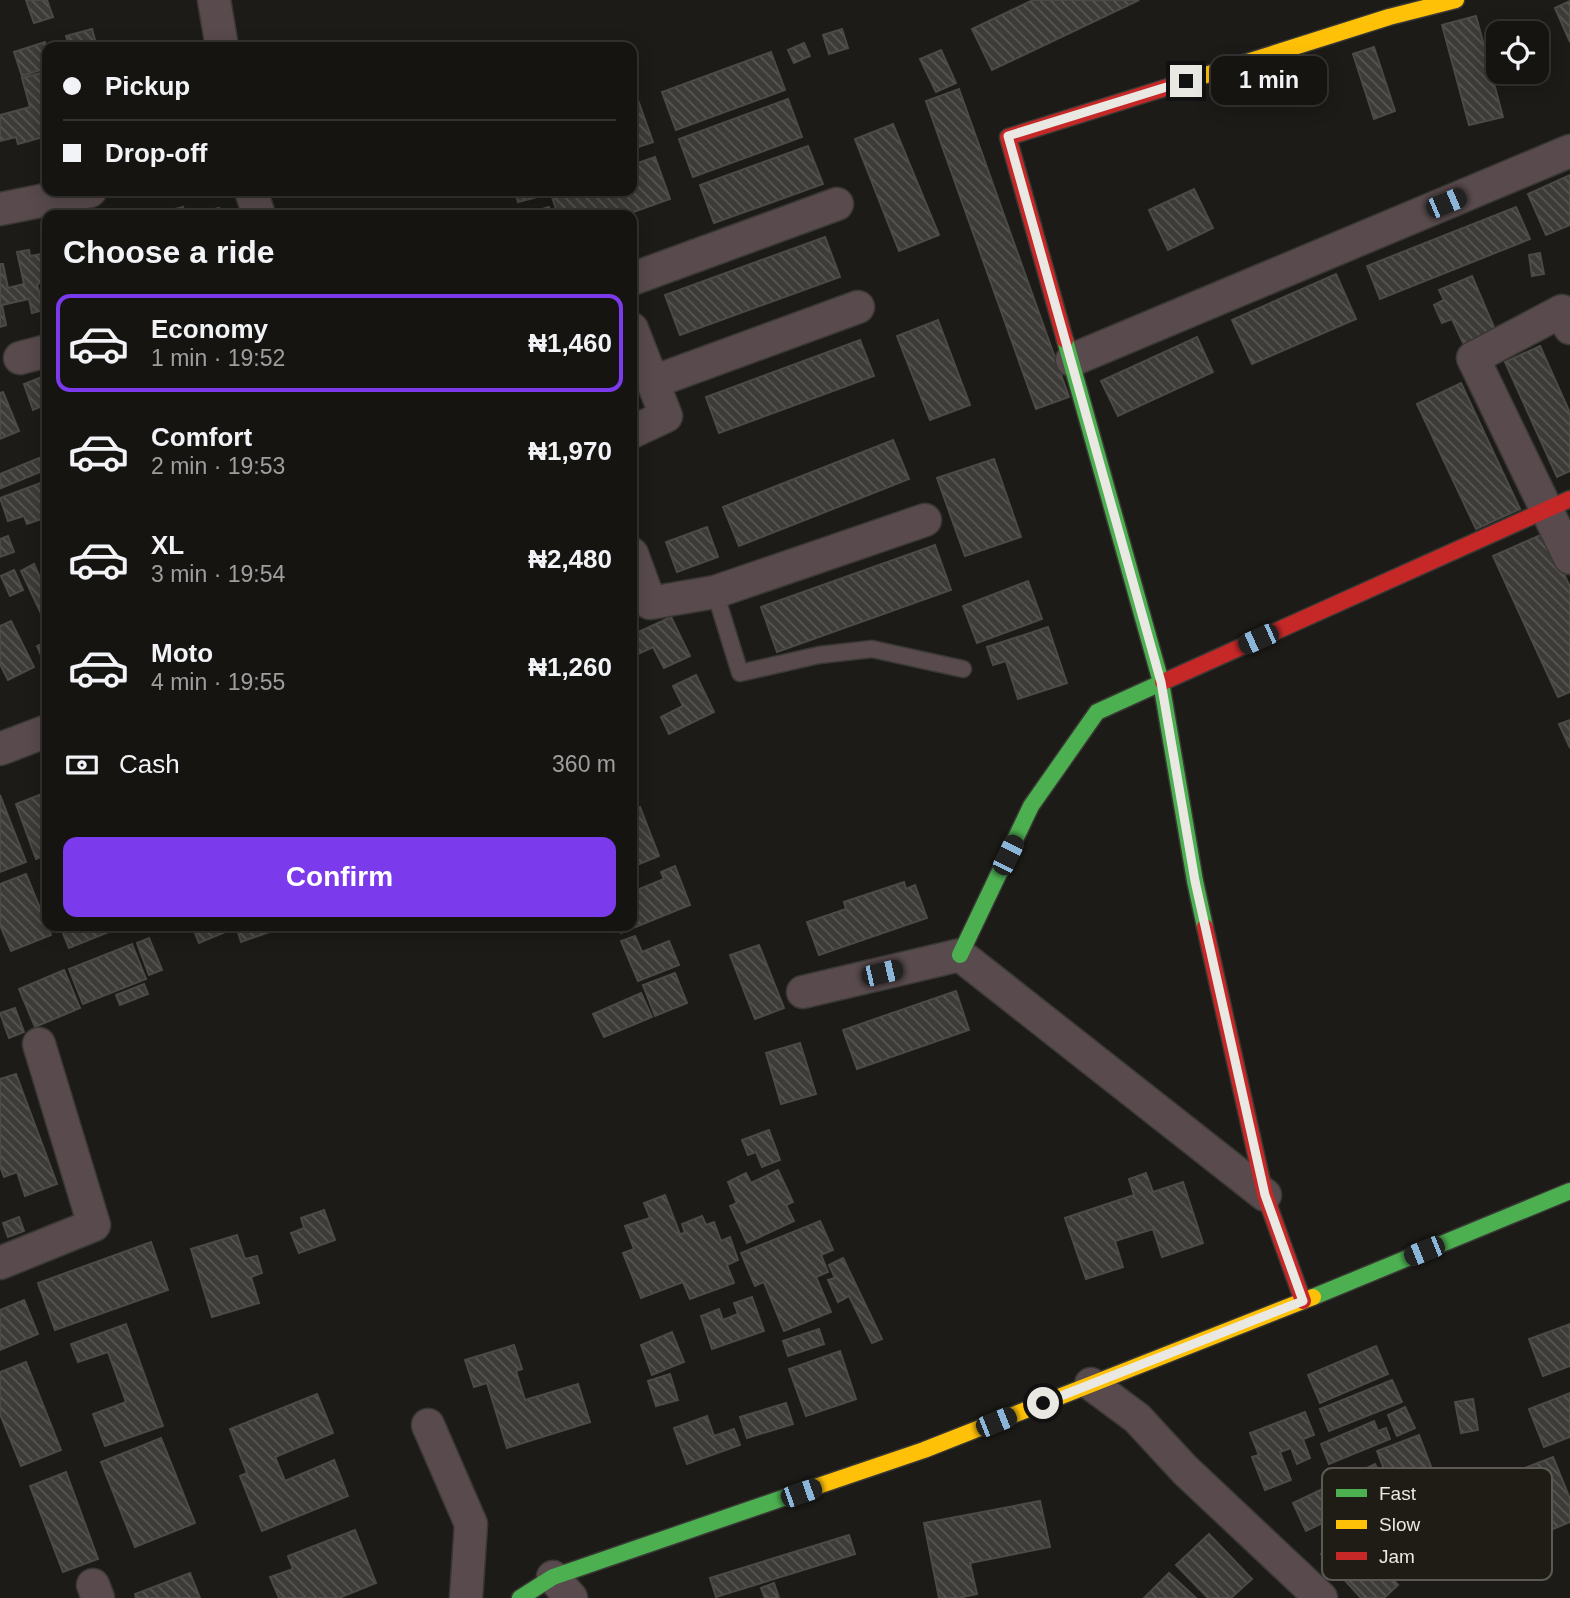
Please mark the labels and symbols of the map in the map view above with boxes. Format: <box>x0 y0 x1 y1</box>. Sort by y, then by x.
callout: 1 min <box>1210 56 1326 106</box>
route end <box>1170 65 1202 97</box>
car <box>1423 185 1470 221</box>
car <box>1235 621 1282 657</box>
car <box>990 832 1027 878</box>
car <box>860 958 905 988</box>
car <box>1401 1233 1448 1269</box>
route start <box>1027 1387 1059 1419</box>
car <box>973 1404 1020 1440</box>
legend <box>1322 1468 1552 1580</box>
car <box>778 1476 825 1510</box>
text: Fast <box>1379 1483 1417 1504</box>
text: Slow <box>1379 1514 1420 1535</box>
text: Jam <box>1379 1546 1415 1567</box>

